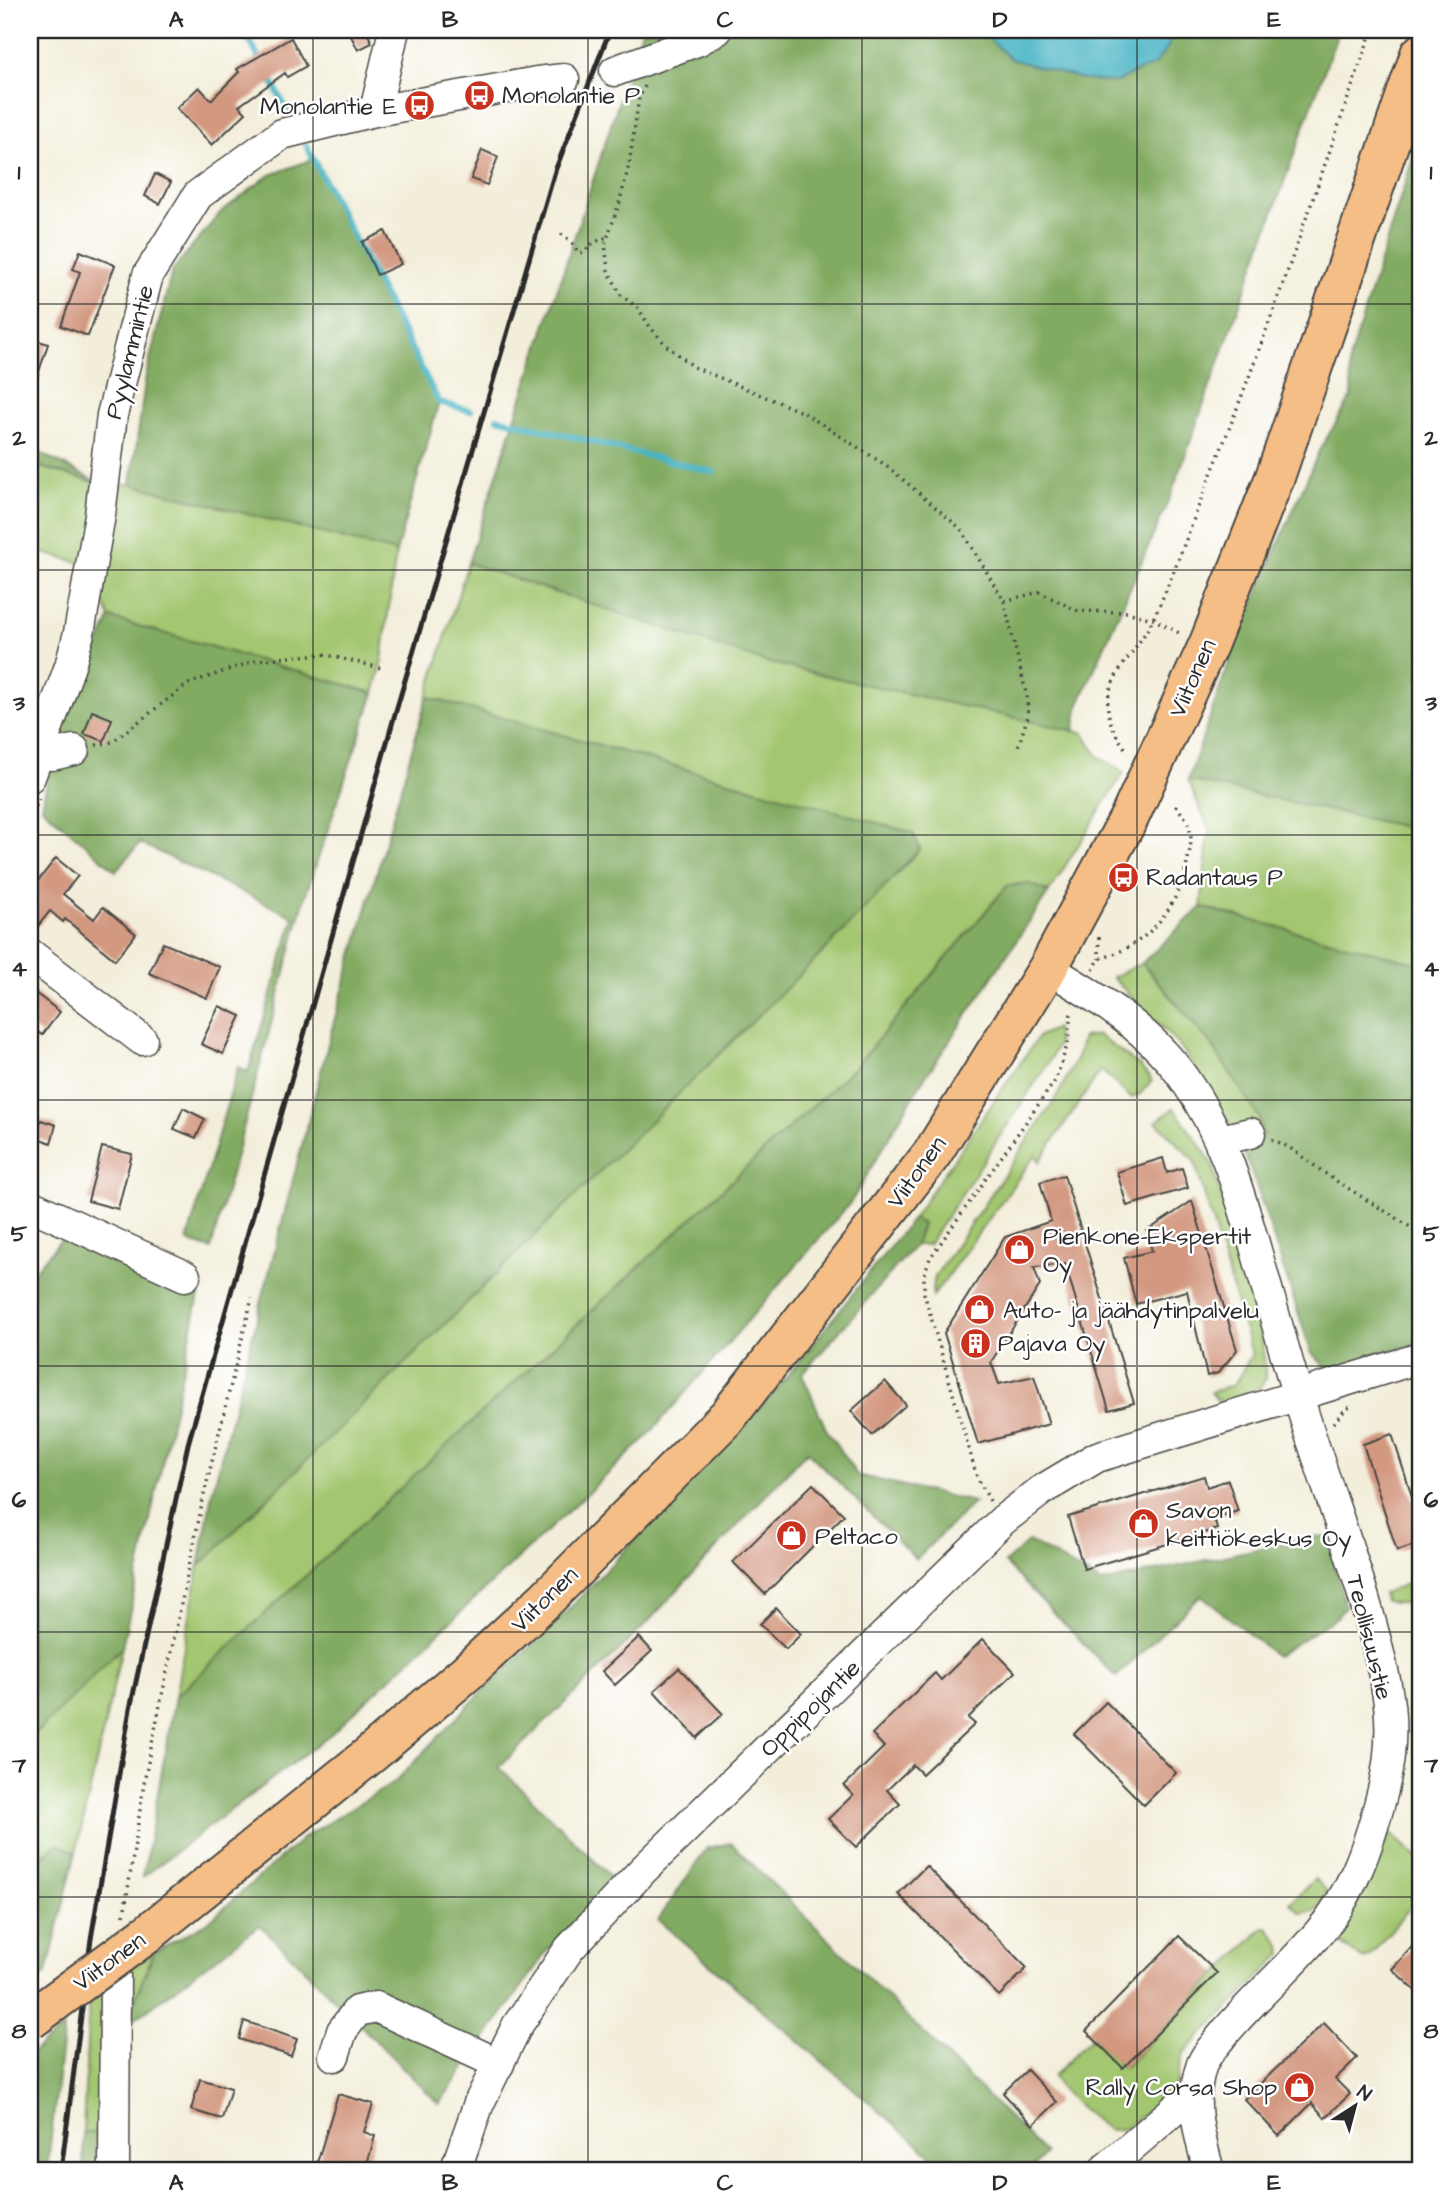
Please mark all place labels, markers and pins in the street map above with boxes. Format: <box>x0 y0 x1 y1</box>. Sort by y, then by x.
bus stop icon: Monolantie P <box>462 78 496 112</box>
place label: Monolantie P <box>502 79 640 113</box>
bus stop icon: Monolantie E <box>403 89 437 123</box>
place label: Monolantie E <box>260 90 397 124</box>
bus stop icon: Radantaus P <box>1106 860 1140 894</box>
place label: Radantaus P <box>1146 861 1283 895</box>
place label: Pienkone-Ekspertit Oy <box>1043 1220 1252 1283</box>
shop icon: Pienkone-Ekspertit Oy <box>1003 1233 1037 1267</box>
shop icon: Auto- ja jäähdytinpalvelu <box>963 1293 997 1327</box>
place label: Auto- ja jäähdytinpalvelu <box>1003 1294 1259 1329</box>
building icon: Pajava Oy <box>958 1326 992 1360</box>
place label: Pajava Oy <box>998 1327 1106 1362</box>
place label: Savon keittiökeskus Oy <box>1166 1494 1352 1557</box>
shop icon: Savon keittiökeskus Oy <box>1126 1507 1160 1541</box>
shop icon: Peltaco <box>775 1519 809 1553</box>
place label: Peltaco <box>815 1520 898 1554</box>
shop icon: Rally Corsa Shop <box>1283 2070 1317 2104</box>
place label: Rally Corsa Shop <box>1086 2071 1277 2106</box>

